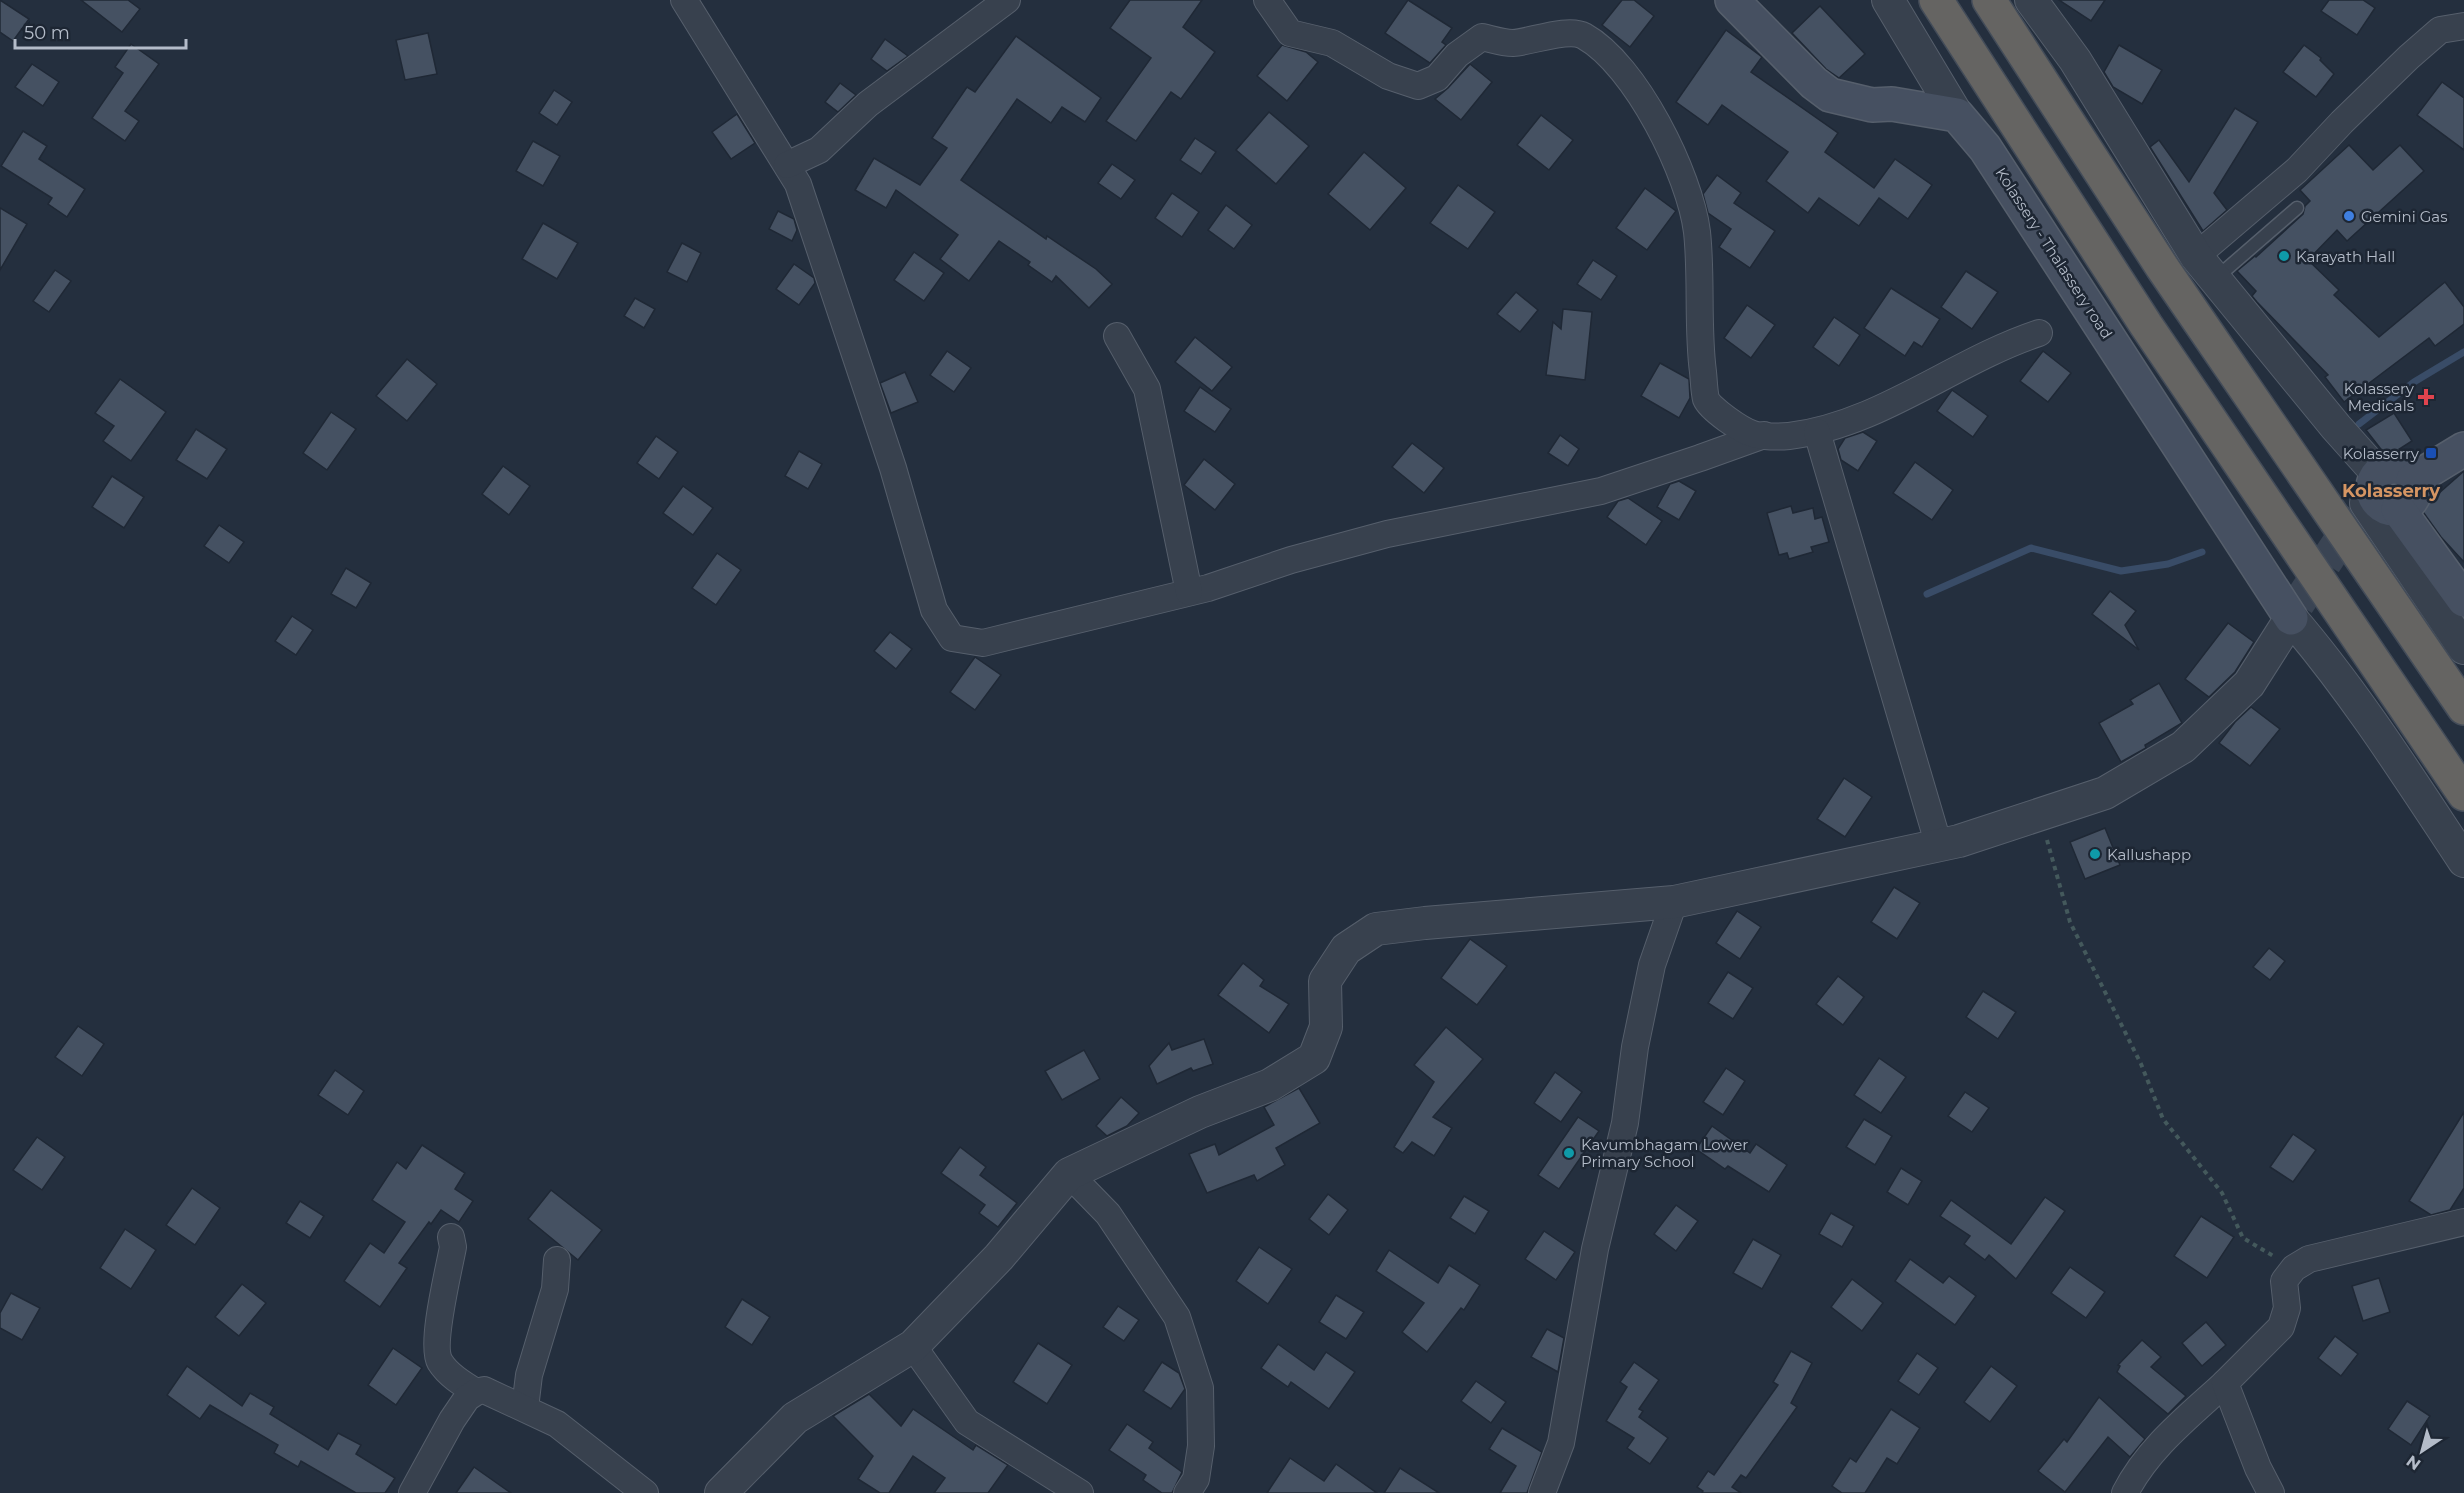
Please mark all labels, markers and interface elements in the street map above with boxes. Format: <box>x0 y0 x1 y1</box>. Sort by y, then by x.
scale bar <box>15 12 186 50</box>
text: 50 m <box>24 22 70 44</box>
street label: Kolassery - Thalassery road <box>1991 164 2117 342</box>
place label: Gemini Gas <box>2361 207 2447 226</box>
marker: Gemini Gas <box>2342 209 2356 223</box>
place label: Karayath Hall <box>2296 247 2395 266</box>
marker: Karayath Hall <box>2277 249 2291 263</box>
place label: Kolassery Medicals <box>2344 379 2415 415</box>
marker: Kolassery Medicals <box>2419 390 2433 404</box>
place label: Kolasserry <box>2343 444 2420 463</box>
marker: Kolasserry <box>2424 446 2438 460</box>
district label: Kolasserry <box>2342 480 2440 502</box>
place label: Kallushapp <box>2107 845 2191 864</box>
marker: Kallushapp <box>2088 847 2102 861</box>
place label: Kavumbhagam Lower Primary School <box>1581 1135 1748 1171</box>
marker: Kavumbhagam Lower Primary School <box>1562 1146 1576 1160</box>
north arrow <box>2392 1421 2452 1481</box>
text: N <box>2403 1451 2424 1474</box>

